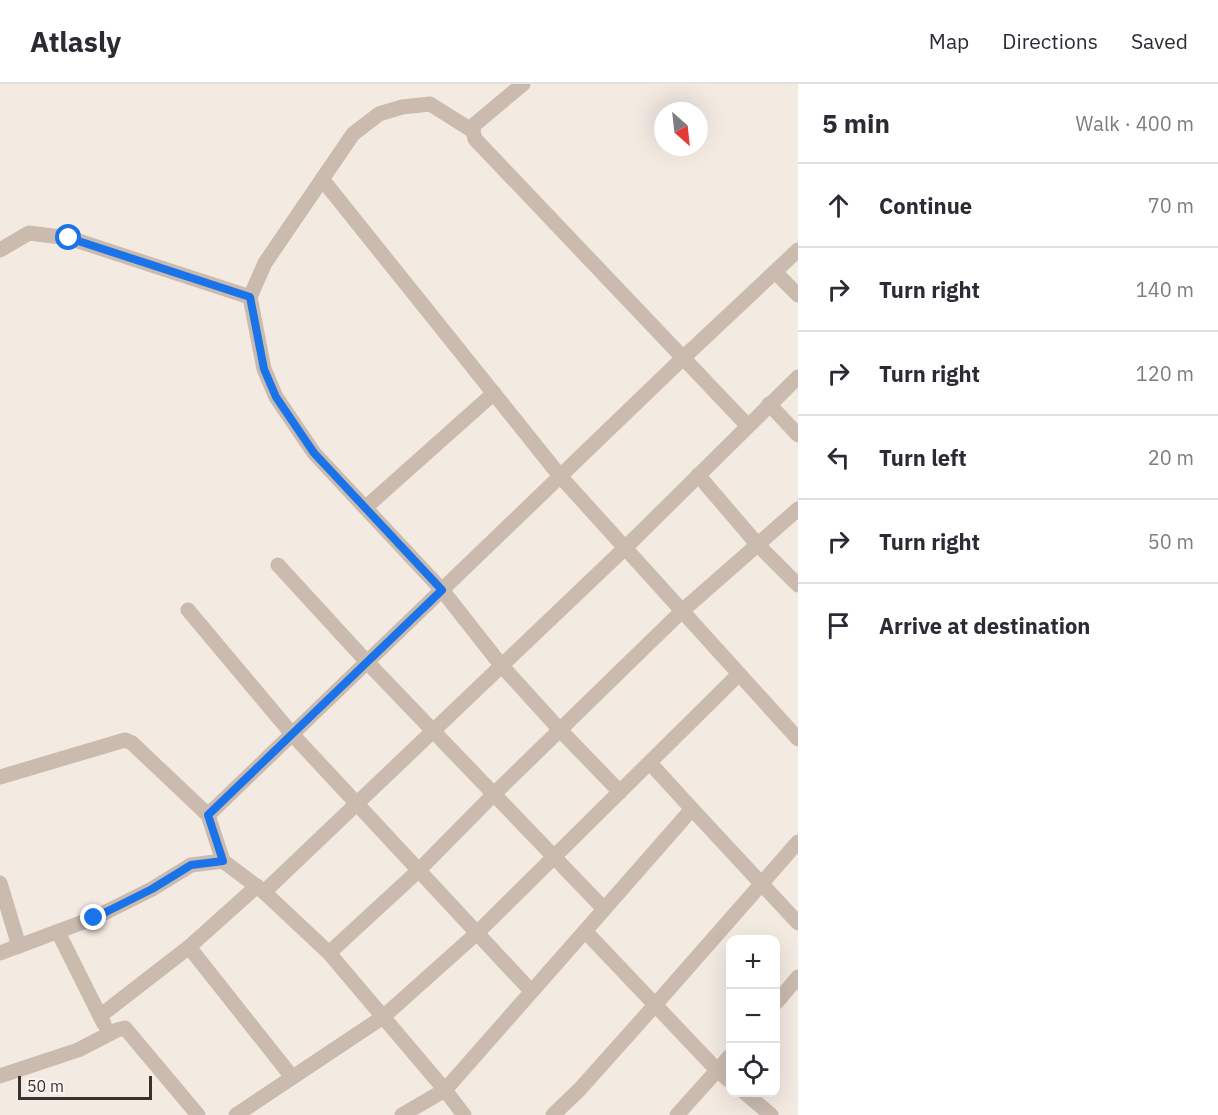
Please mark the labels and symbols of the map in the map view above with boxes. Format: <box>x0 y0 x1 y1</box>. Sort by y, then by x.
north arrow <box>654 102 708 156</box>
route start <box>55 224 81 250</box>
route end <box>80 904 106 930</box>
scale bar <box>18 1073 152 1100</box>

